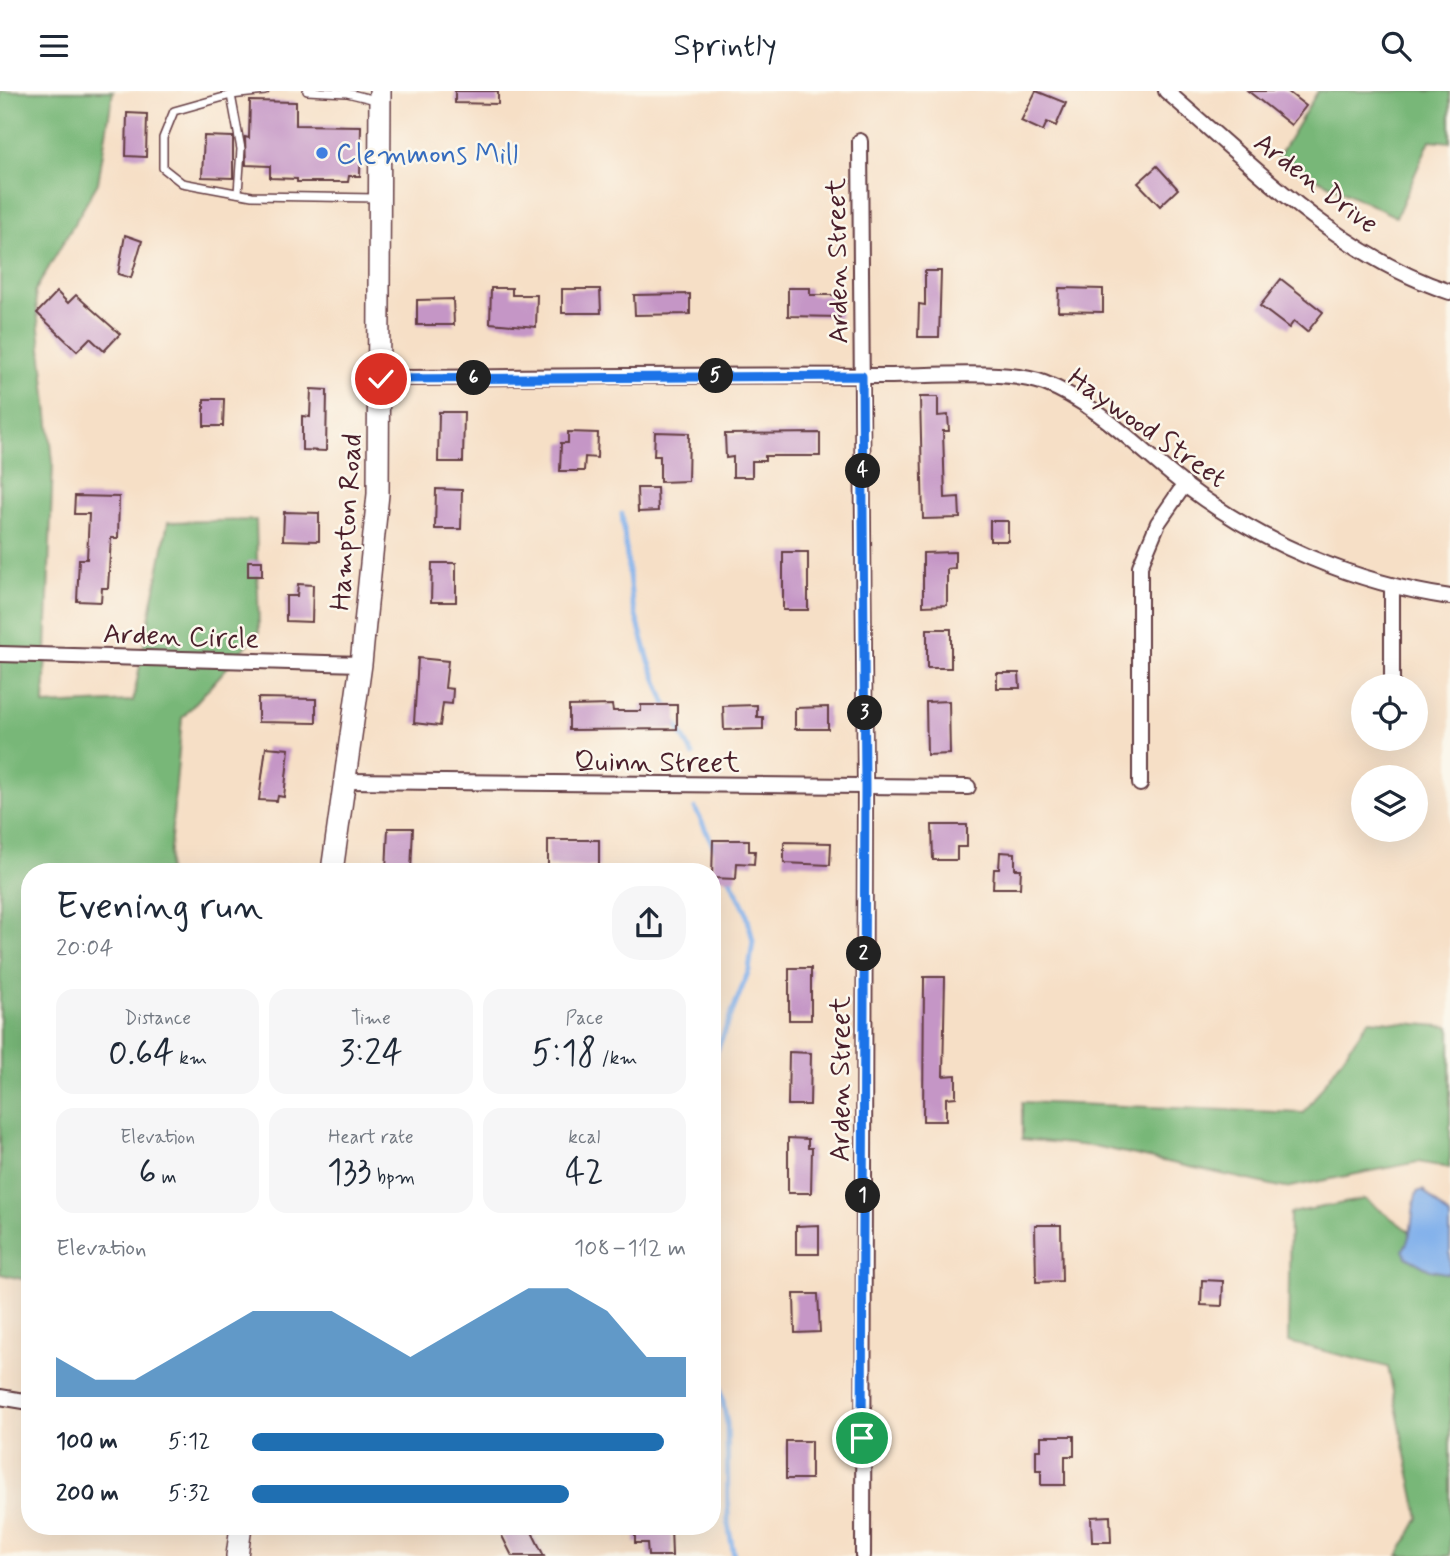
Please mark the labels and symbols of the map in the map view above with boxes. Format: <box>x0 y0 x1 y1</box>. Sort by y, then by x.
street label: Arden Drive <box>1246 125 1385 243</box>
place label: Clemmons Mill <box>336 137 518 174</box>
marker: Clemmons Mill <box>314 145 330 161</box>
street label: Arden Street <box>819 177 858 344</box>
pin <box>351 349 411 409</box>
pin: 5 <box>698 359 734 393</box>
street label: Haywood Street <box>1060 360 1233 498</box>
pin: 6 <box>456 361 491 395</box>
street label: Hampton Road <box>323 432 372 612</box>
pin: 4 <box>846 453 880 489</box>
street label: Arden Circle <box>102 616 260 659</box>
pin: 3 <box>848 695 882 731</box>
street label: Quinn Street <box>574 745 740 782</box>
pin: 2 <box>846 937 882 971</box>
street label: Arden Street <box>823 995 860 1162</box>
pin: 1 <box>846 1179 880 1213</box>
pin <box>832 1408 892 1468</box>

